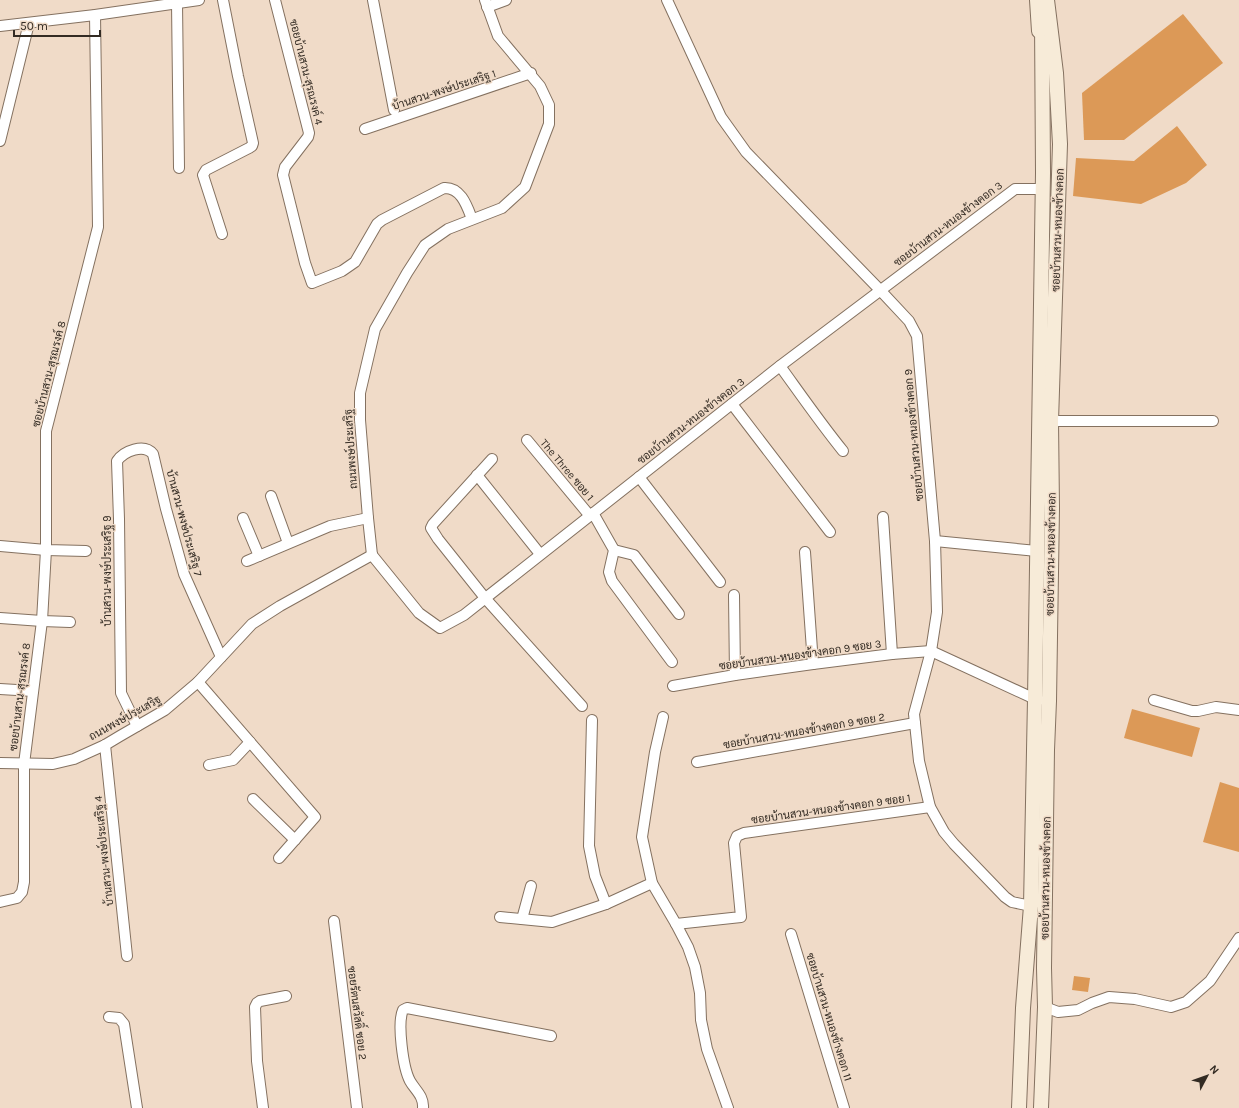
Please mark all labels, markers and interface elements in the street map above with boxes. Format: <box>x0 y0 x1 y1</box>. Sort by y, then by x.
scale bar <box>14 12 100 38</box>
street label: ซอยบ้านสวน-สุรณรงค์ 4 <box>285 17 327 127</box>
text: 50 m <box>20 19 48 33</box>
street label: บ้านสวน-พงษ์ประเสริฐ 1 <box>390 65 498 114</box>
street label: ซอยบ้านสวน-หนองข้างคอก <box>1048 168 1067 292</box>
street label: ซอยบ้านสวน-หนองข้างคอก 3 <box>891 178 1005 269</box>
street label: ซอยบ้านสวน-สุรณรงค์ 8 <box>28 319 70 429</box>
street label: ซอยบ้านสวน-หนองข้างคอก 9 <box>901 368 926 502</box>
street label: ซอยบ้านสวน-หนองข้างคอก 3 <box>634 374 747 467</box>
street label: ถนนพงษ์ประเสริฐ <box>340 408 361 490</box>
street label: The Three ซอย 1 <box>538 437 596 503</box>
street label: บ้านสวน-พงษ์ประเสริฐ 7 <box>163 468 206 578</box>
street label: ซอยบ้านสวน-หนองข้างคอก <box>1042 492 1059 616</box>
street label: บ้านสวน-พงษ์ประเสริฐ 9 <box>99 515 115 627</box>
street label: ซอยบ้านสวน-หนองข้างคอก 9 ซอย 3 <box>718 636 882 673</box>
street label: ซอยบ้านสวน-สุรณรงค์ 8 <box>5 642 35 752</box>
street label: ถนนพงษ์ประเสริฐ <box>86 691 164 744</box>
street label: ซอยบ้านสวน-หนองข้างคอก 9 ซอย 2 <box>722 709 886 752</box>
street label: ซอยบ้านสวน-หนองข้างคอก 9 ซอย 1 <box>750 790 912 827</box>
street label: บ้านสวน-พงษ์ประเสริฐ 4 <box>90 795 117 907</box>
street label: ซอยบ้านสวน-หนองข้างคอก <box>1037 816 1054 940</box>
street label: ซอยบ้านสวน-หนองข้างคอก 11 <box>803 951 856 1083</box>
street label: ซอยรัตนสวัสดิ์ ซอย 2 <box>345 965 375 1061</box>
north arrow <box>1187 1056 1227 1096</box>
text: N <box>1207 1063 1222 1077</box>

